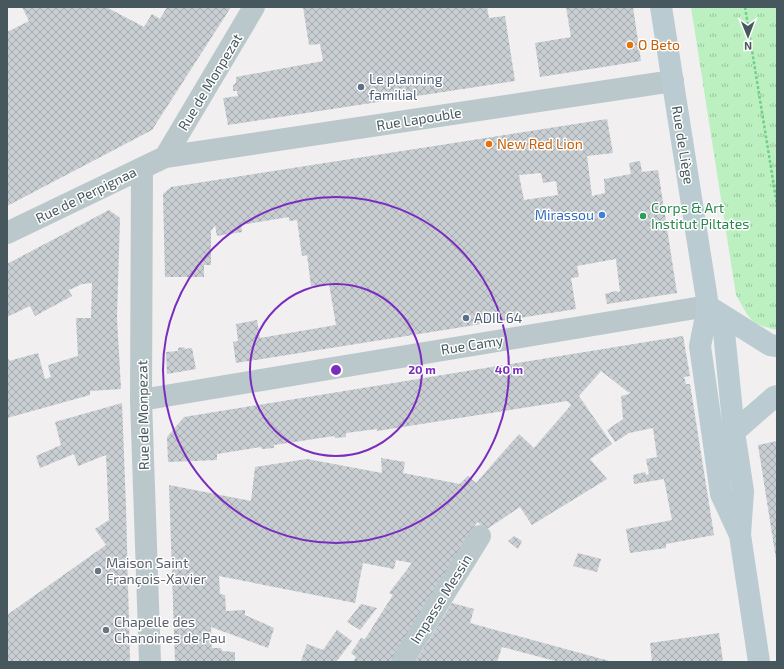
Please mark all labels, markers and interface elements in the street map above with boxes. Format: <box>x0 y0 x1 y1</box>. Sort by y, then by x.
north arrow <box>728 16 768 56</box>
street label: Rue de Monpezat <box>174 30 245 133</box>
place label: O Beto <box>638 36 680 53</box>
marker: O Beto <box>625 40 635 50</box>
text: N <box>744 40 752 53</box>
place label: Le planning familial <box>369 70 443 103</box>
marker: Le planning familial <box>356 82 366 92</box>
street label: Rue Lapouble <box>375 103 463 134</box>
street label: Rue de Liège <box>669 104 698 185</box>
place label: New Red Lion <box>497 135 583 152</box>
marker: New Red Lion <box>484 139 494 149</box>
street label: Rue de Perpignaa <box>33 163 139 226</box>
place label: Corps & Art Institut Piltates <box>651 199 749 232</box>
place label: Mirassou <box>535 206 594 223</box>
marker: Mirassou <box>597 210 607 220</box>
marker: Corps & Art Institut Piltates <box>638 211 648 221</box>
place label: ADIL 64 <box>474 309 522 326</box>
marker: ADIL 64 <box>461 313 471 323</box>
street label: Rue Camy <box>440 331 505 358</box>
street label: Rue de Monpezat <box>133 360 152 470</box>
text: 20 m <box>408 362 436 376</box>
text: 40 m <box>495 362 523 376</box>
centre of rings <box>329 363 343 377</box>
street label: Impasse Messin <box>406 551 475 647</box>
place label: Maison Saint François-Xavier <box>106 554 207 588</box>
marker: Maison Saint François-Xavier <box>93 566 103 576</box>
place label: Chapelle des Chanoines de Pau <box>114 613 226 646</box>
marker: Chapelle des Chanoines de Pau <box>101 625 111 635</box>

